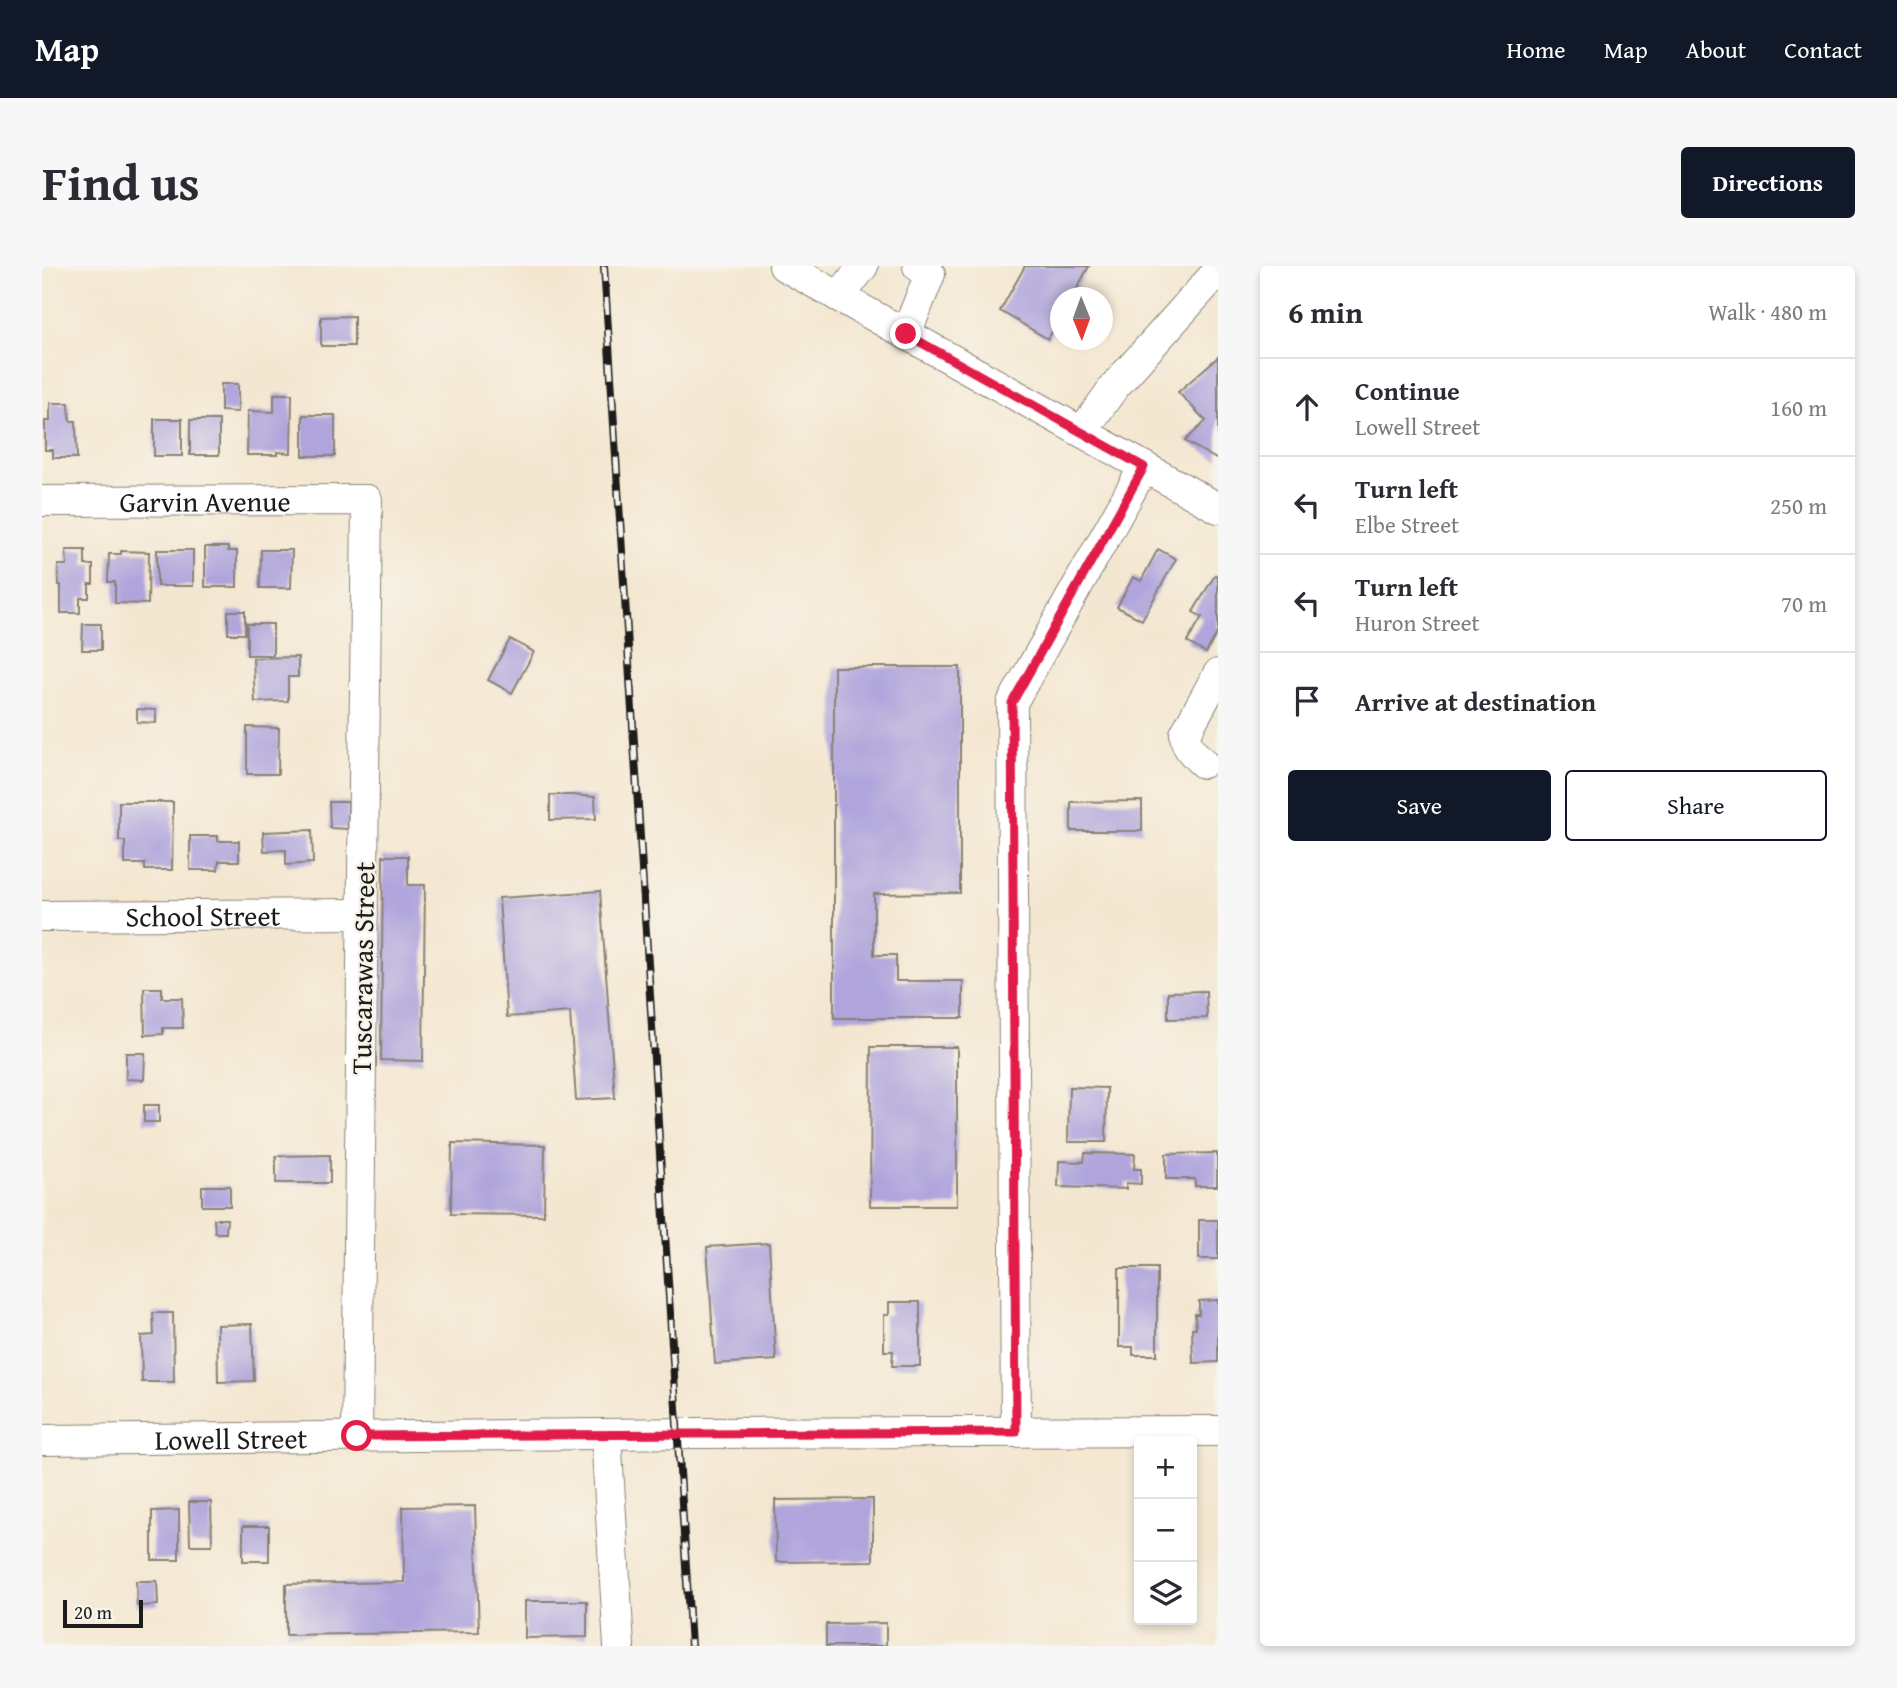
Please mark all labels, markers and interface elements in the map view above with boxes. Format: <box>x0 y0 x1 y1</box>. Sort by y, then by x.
text: Map <box>35 25 99 73</box>
text: Home <box>1507 32 1566 67</box>
text: Map <box>1604 32 1648 67</box>
text: About <box>1686 32 1746 67</box>
text: Contact <box>1784 32 1862 67</box>
text: Find us <box>42 146 200 218</box>
button: Directions <box>1681 147 1855 218</box>
north arrow <box>1050 287 1113 350</box>
text: 6 min <box>1288 290 1363 334</box>
text: Walk · 480 m <box>1708 295 1827 328</box>
route end <box>890 318 921 349</box>
text: Continue <box>1355 371 1460 410</box>
icon: ahead <box>1288 388 1326 426</box>
text: 160 m <box>1770 391 1827 424</box>
text: Lowell Street <box>1355 410 1480 443</box>
text: Turn left <box>1355 469 1458 508</box>
street label: Garvin Avenue <box>119 480 291 521</box>
icon: left <box>1288 486 1326 524</box>
text: 250 m <box>1770 489 1827 522</box>
text: Elbe Street <box>1355 508 1459 541</box>
text: Turn left <box>1355 567 1458 606</box>
icon: left <box>1288 584 1326 622</box>
text: 70 m <box>1781 587 1827 620</box>
text: Huron Street <box>1355 606 1480 639</box>
icon: arrive <box>1288 682 1326 720</box>
text: Arrive at destination <box>1355 682 1596 721</box>
button: Save <box>1288 770 1551 841</box>
button: Share <box>1565 770 1827 841</box>
street label: Tuscarawas Street <box>340 861 384 1075</box>
street label: School Street <box>125 894 281 936</box>
street label: Lowell Street <box>154 1417 308 1459</box>
route start <box>341 1420 372 1451</box>
map controls <box>1134 1436 1197 1625</box>
button: + <box>1134 1436 1197 1499</box>
button: − <box>1134 1499 1197 1562</box>
button: layers <box>1134 1562 1197 1625</box>
scale bar <box>63 1597 144 1629</box>
text: 20 m <box>74 1598 112 1626</box>

